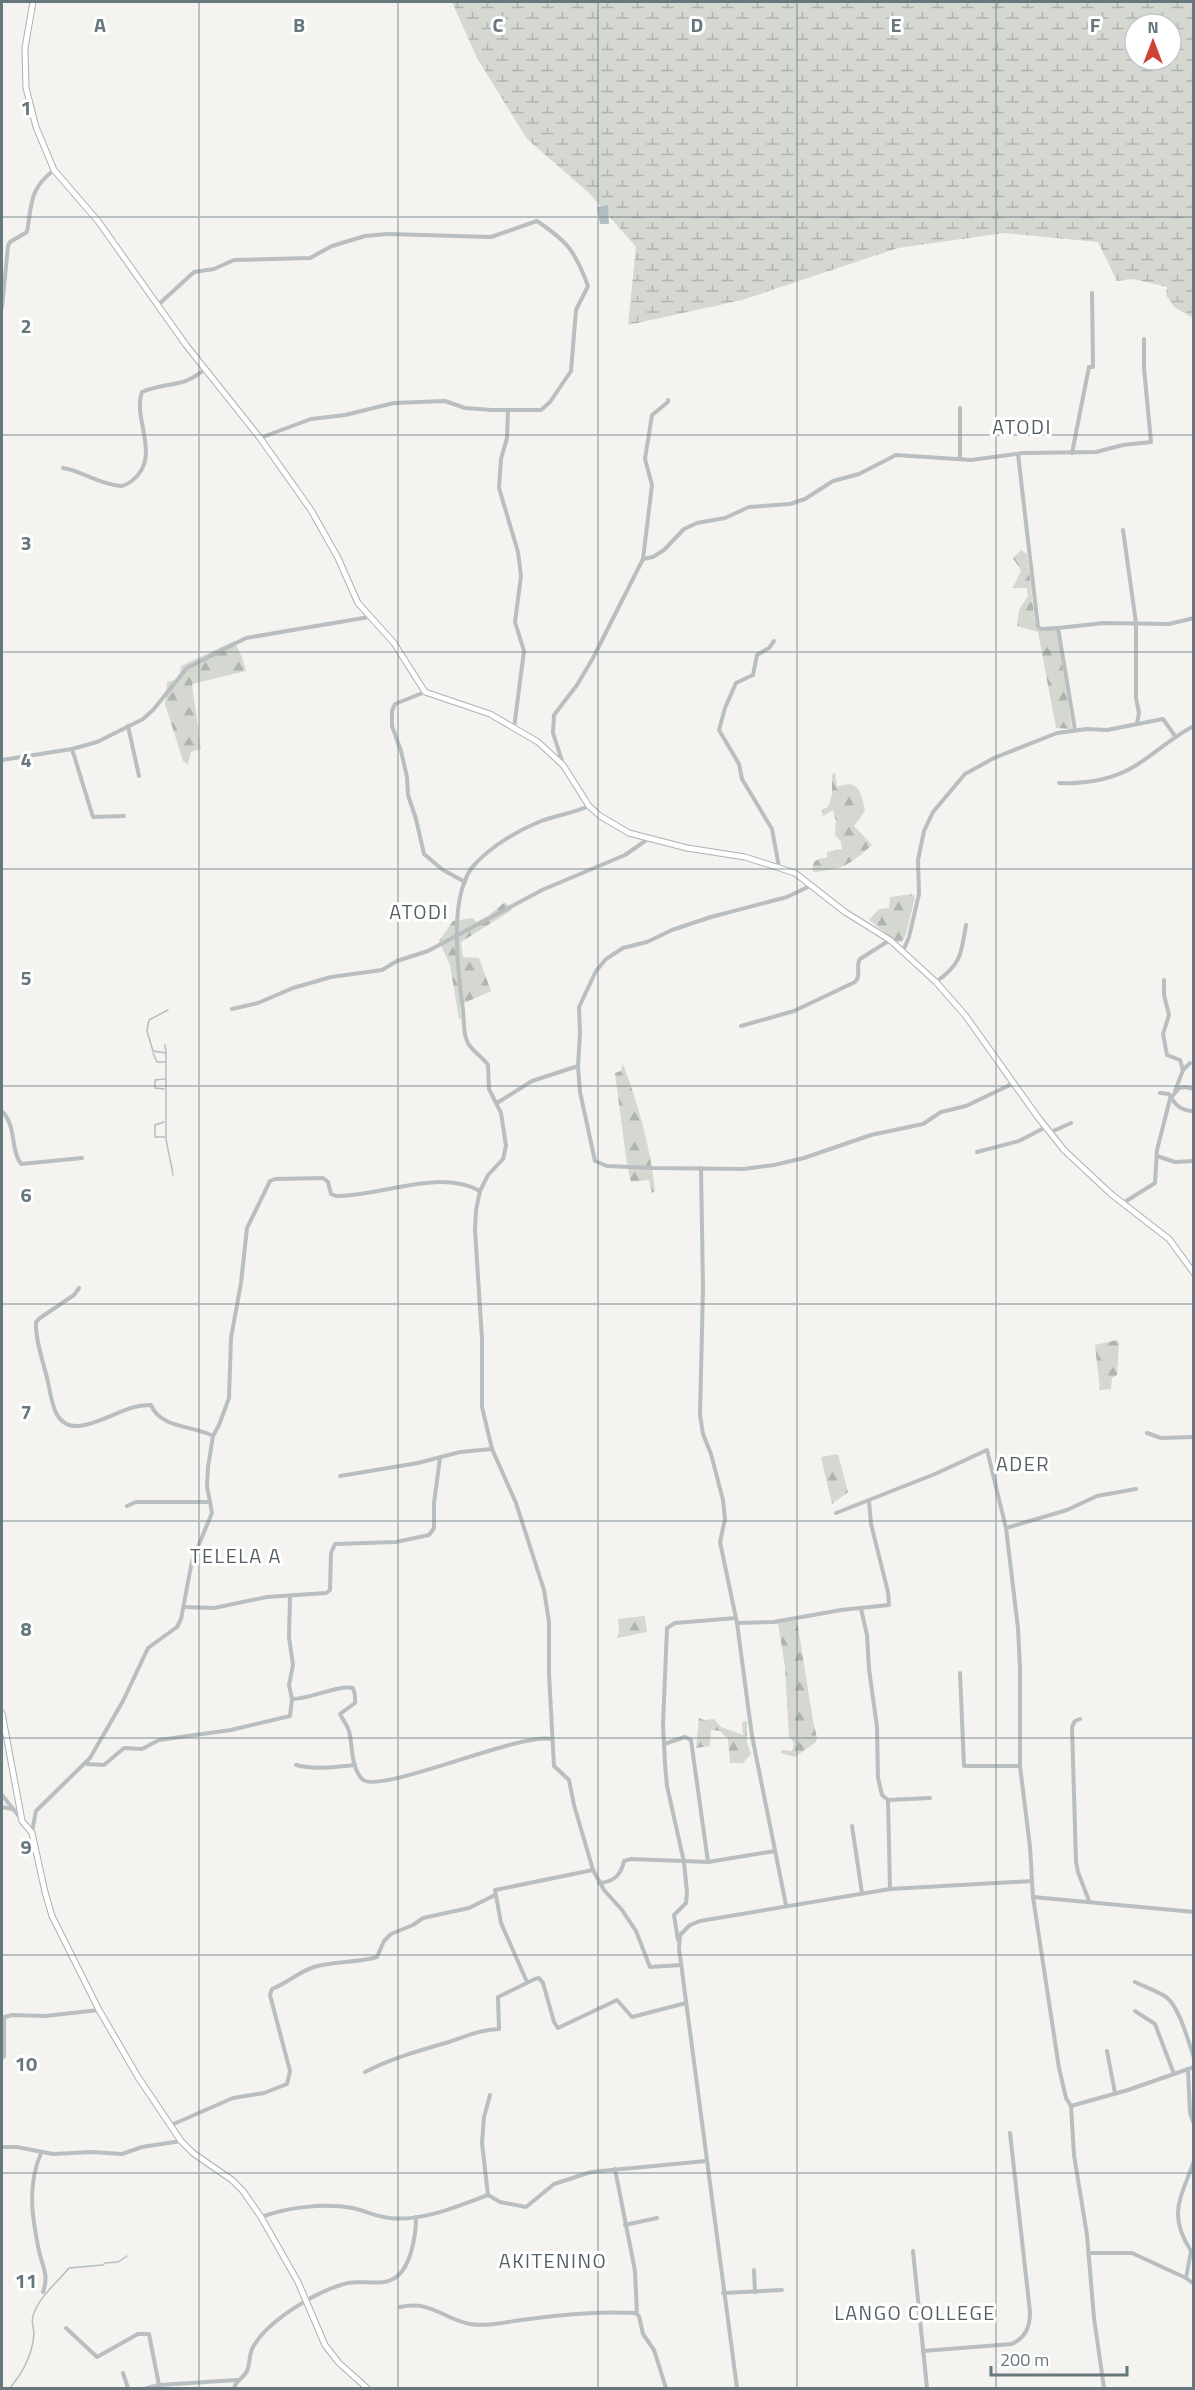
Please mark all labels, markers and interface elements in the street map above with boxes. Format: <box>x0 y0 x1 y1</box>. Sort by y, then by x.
text: A <box>94 9 106 40</box>
text: B <box>293 9 305 40</box>
text: C <box>493 9 504 40</box>
text: D <box>691 9 703 40</box>
text: E <box>890 9 902 40</box>
text: F <box>1090 9 1101 40</box>
north arrow <box>1123 12 1183 72</box>
text: N <box>1147 15 1159 39</box>
text: 1 <box>20 92 32 123</box>
text: 2 <box>20 310 32 341</box>
district label: ATODI <box>992 411 1052 442</box>
text: 3 <box>20 527 32 558</box>
text: 4 <box>20 744 32 775</box>
district label: ATODI <box>389 896 449 927</box>
text: 5 <box>20 962 32 993</box>
text: 6 <box>20 1179 32 1210</box>
text: 7 <box>20 1396 32 1427</box>
district label: ADER <box>996 1448 1050 1479</box>
district label: TELELA A <box>190 1540 282 1571</box>
text: 8 <box>20 1613 32 1644</box>
text: 9 <box>20 1831 32 1862</box>
text: 10 <box>15 2048 37 2079</box>
district label: AKITENINO <box>499 2245 607 2276</box>
text: 11 <box>15 2265 37 2296</box>
district label: LANGO COLLEGE <box>834 2297 996 2328</box>
scale bar <box>991 2339 1128 2377</box>
text: 200 m <box>1000 2346 1049 2373</box>

